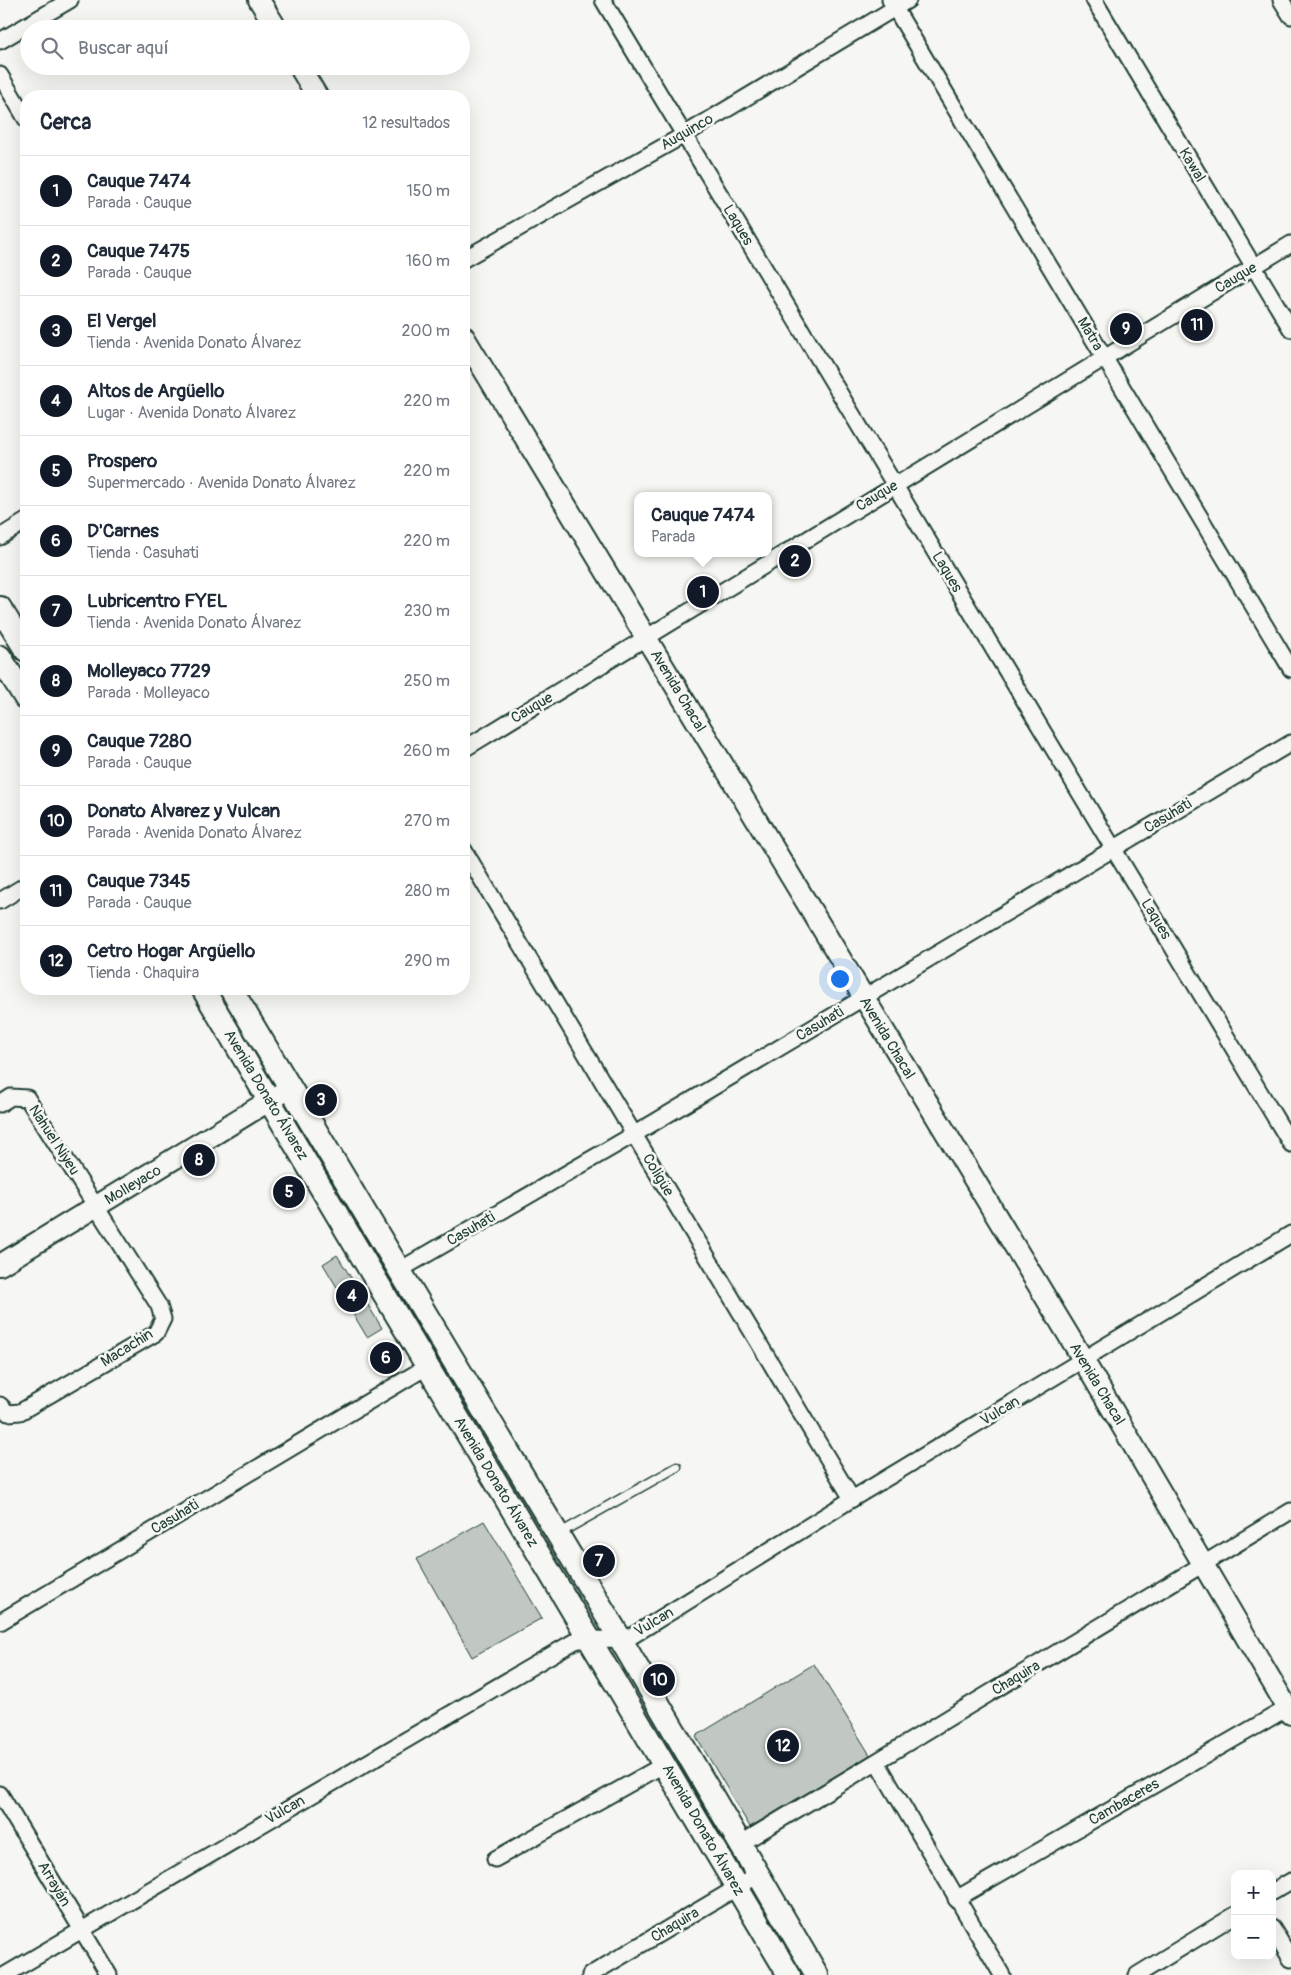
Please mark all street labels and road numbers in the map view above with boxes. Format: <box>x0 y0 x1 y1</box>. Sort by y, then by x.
street label: Auquinco <box>657 109 717 155</box>
street label: Kawal <box>1174 144 1210 186</box>
street label: Laques <box>718 201 758 249</box>
street label: Cauque <box>1212 258 1261 298</box>
street label: Matra <box>1073 314 1107 354</box>
street label: Cauque <box>853 476 902 516</box>
street label: Laques <box>927 548 967 596</box>
street label: Avenida Chacal <box>646 646 710 736</box>
street label: Cauque <box>508 688 557 728</box>
street label: Casuhati <box>1141 794 1196 838</box>
street label: Laques <box>1136 895 1176 943</box>
street label: Avenida Chacal <box>855 993 919 1083</box>
street label: Casuhati <box>793 1002 848 1046</box>
street label: Avenida Donato Álvarez <box>220 1026 313 1164</box>
street label: Nahuel Niyeu <box>24 1101 84 1179</box>
street label: Coligüe <box>638 1150 678 1200</box>
street label: Molleyaco <box>101 1161 165 1209</box>
street label: Casuhati <box>444 1207 499 1250</box>
street label: Macachin <box>97 1325 157 1371</box>
street label: Avenida Chacal <box>1065 1339 1129 1429</box>
street label: Vulcan <box>977 1392 1023 1430</box>
street label: Avenida Donato Álvarez <box>450 1413 543 1551</box>
street label: Casuhati <box>148 1495 203 1539</box>
street label: Vulcan <box>631 1603 677 1641</box>
street label: Chaquira <box>988 1656 1044 1700</box>
street label: Avenida Donato Álvarez <box>658 1761 749 1899</box>
street label: Cambaceres <box>1085 1774 1163 1830</box>
street label: Vulcan <box>262 1791 308 1829</box>
street label: Arrayán <box>33 1858 75 1910</box>
street label: Chaquira <box>647 1903 703 1947</box>

